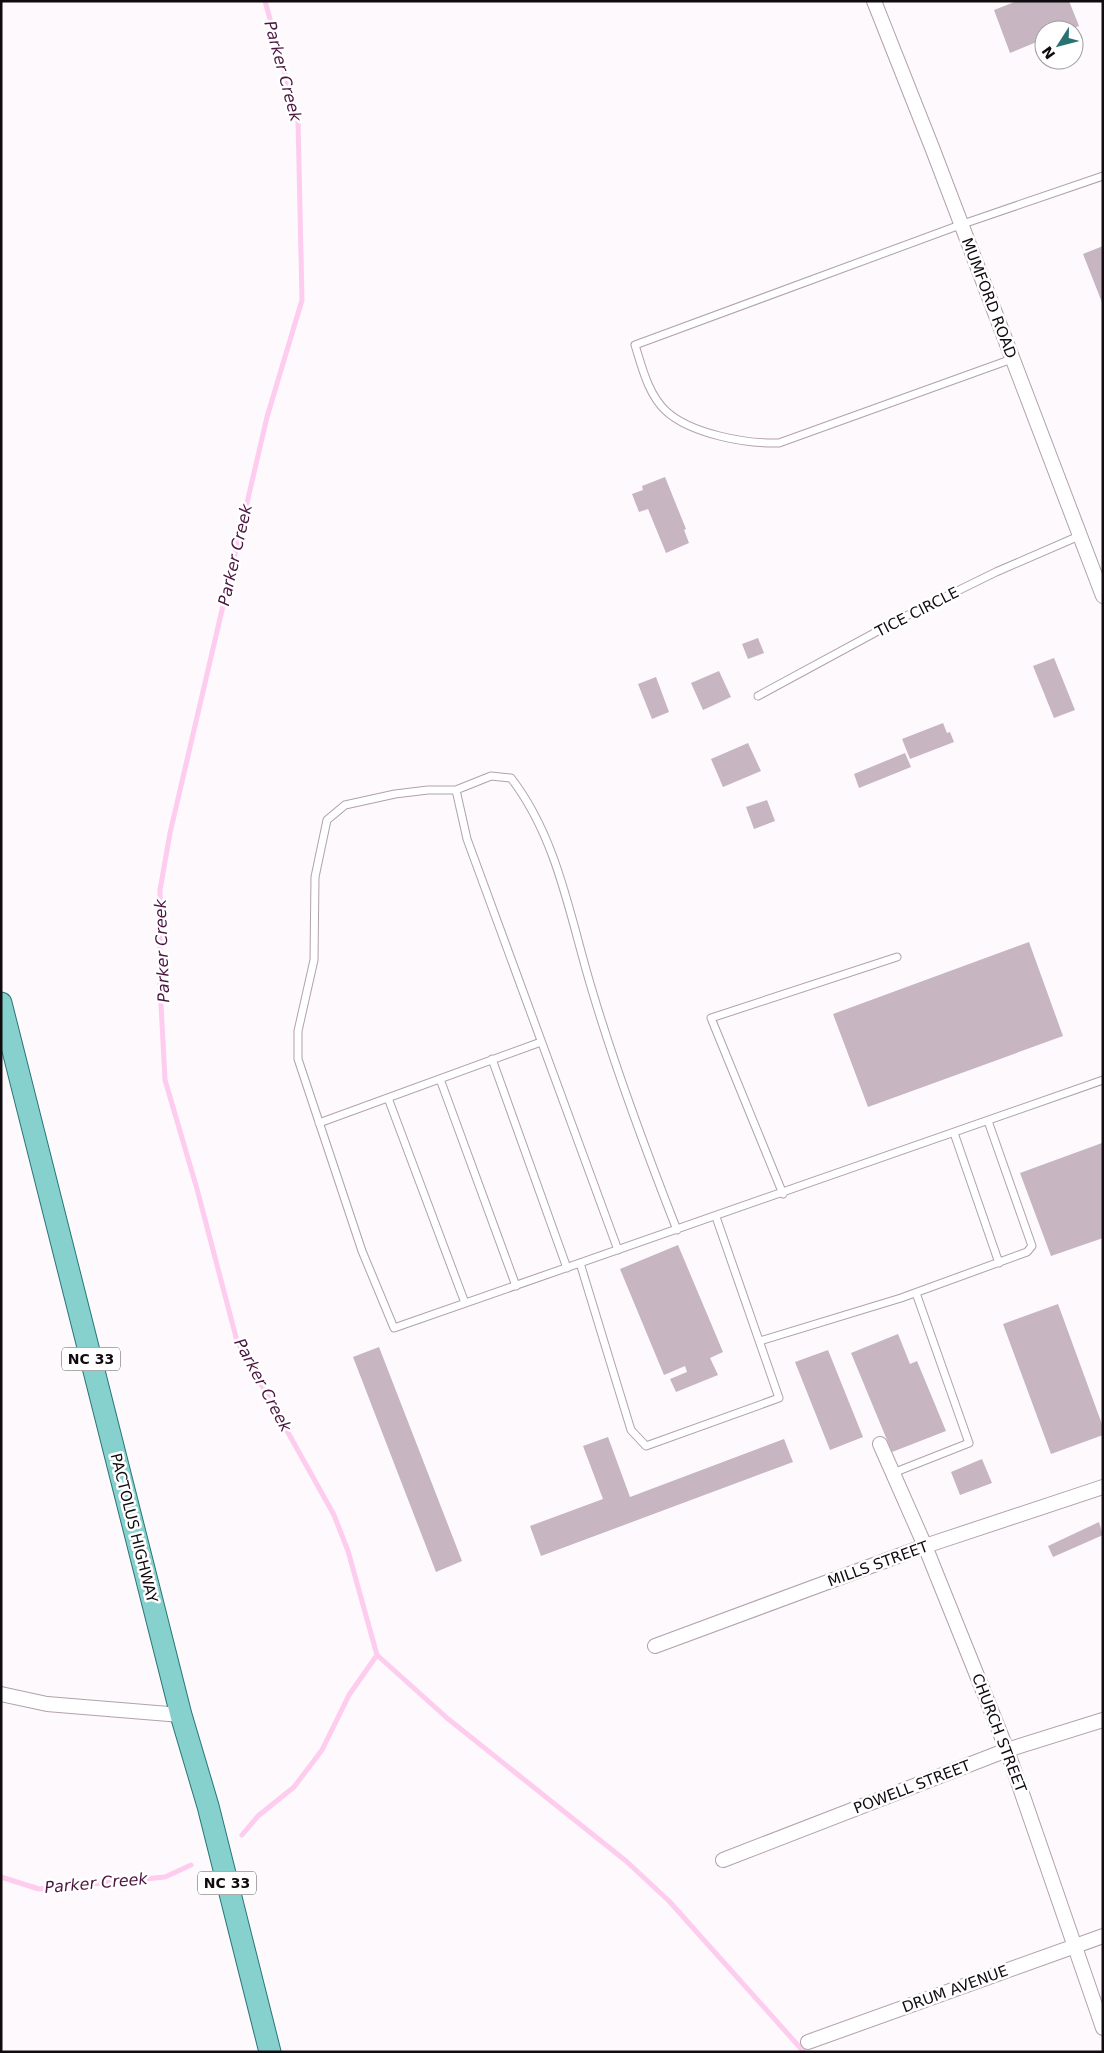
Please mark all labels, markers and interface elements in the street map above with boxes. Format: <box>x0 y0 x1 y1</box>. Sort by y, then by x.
water label: Parker Creek <box>260 19 306 124</box>
north arrow <box>1034 20 1084 70</box>
text: N <box>1039 43 1058 62</box>
street label: MUMFORD ROAD <box>958 235 1020 361</box>
water label: Parker Creek <box>214 502 256 608</box>
street label: TICE CIRCLE <box>871 583 962 641</box>
water label: Parker Creek <box>151 898 173 1003</box>
water label: Parker Creek <box>230 1335 296 1436</box>
road number: NC 33 <box>62 1348 120 1370</box>
street label: PACTOLUS HIGHWAY <box>107 1451 161 1605</box>
street label: MILLS STREET <box>825 1537 931 1591</box>
street label: CHURCH STREET <box>968 1671 1030 1796</box>
street label: POWELL STREET <box>851 1756 974 1818</box>
water label: Parker Creek <box>44 1869 149 1897</box>
road number: NC 33 <box>198 1872 256 1895</box>
street label: DRUM AVENUE <box>900 1961 1010 2017</box>

